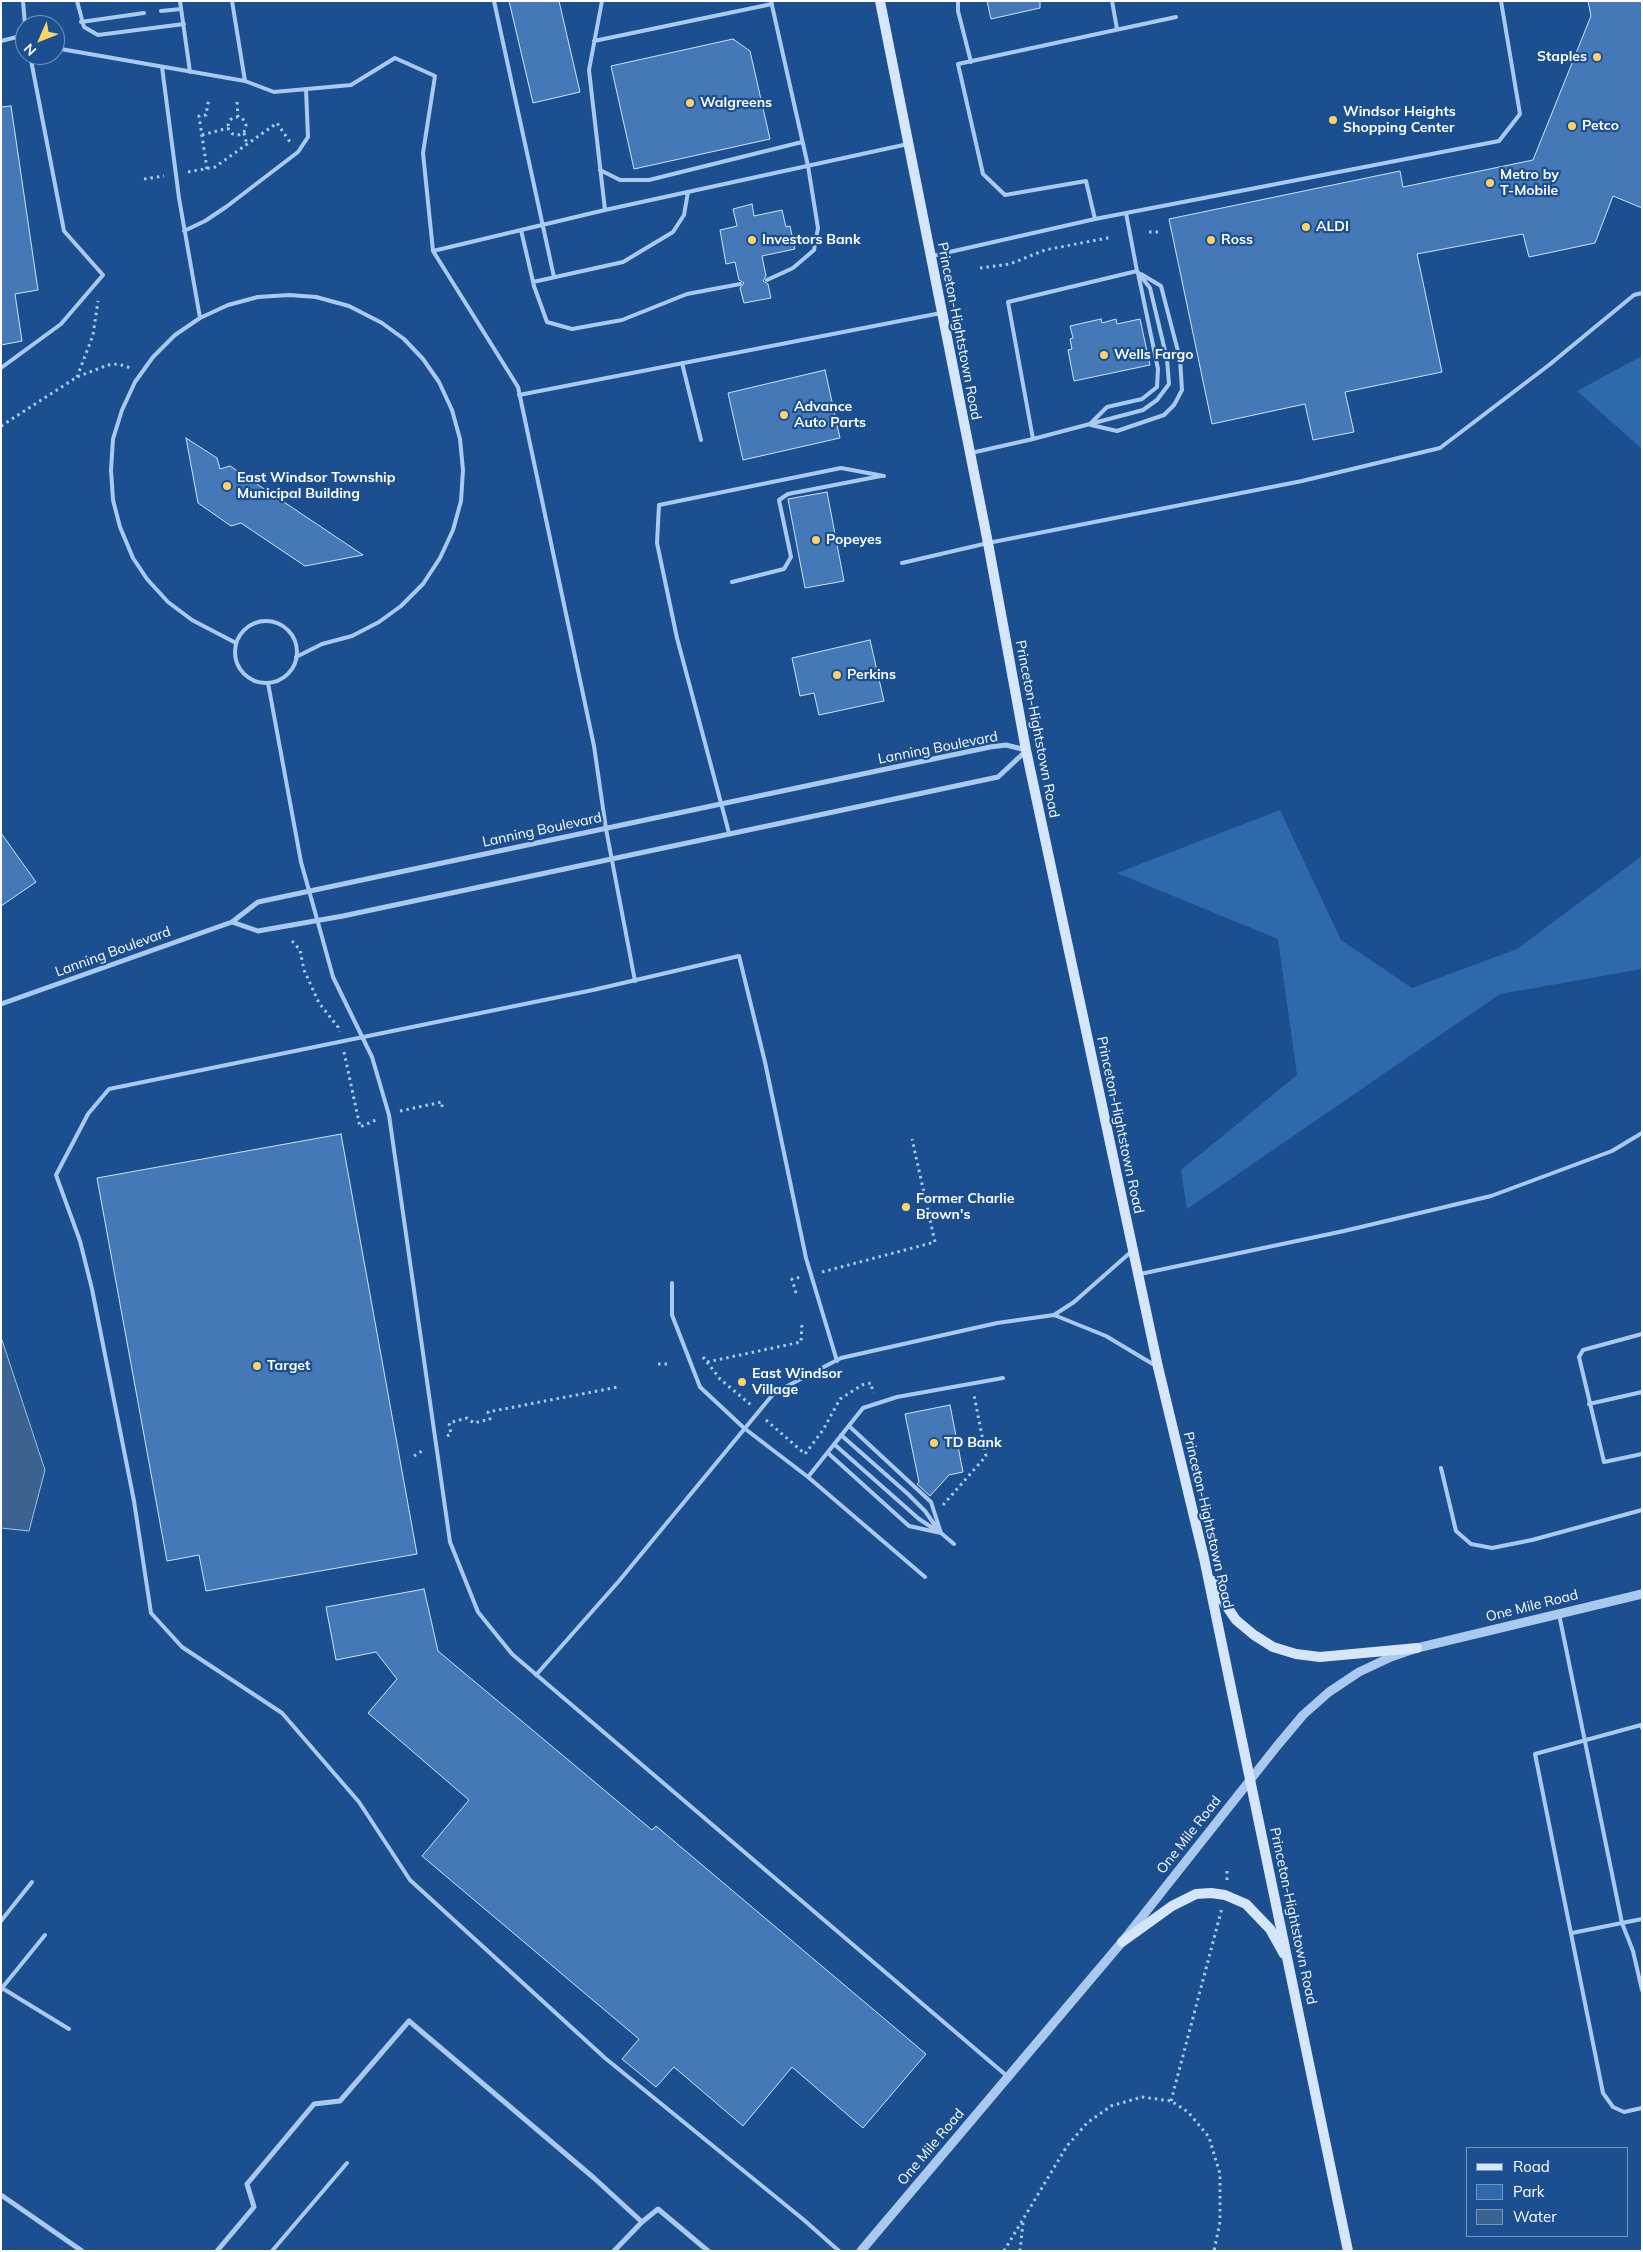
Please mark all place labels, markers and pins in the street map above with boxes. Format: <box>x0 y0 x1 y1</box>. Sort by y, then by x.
place label: Staples <box>1537 49 1587 65</box>
marker: Staples <box>1591 51 1603 63</box>
place label: Walgreens <box>700 95 772 111</box>
marker: Walgreens <box>684 97 696 109</box>
place label: Windsor Heights Shopping Center <box>1343 104 1456 136</box>
marker: Windsor Heights Shopping Center <box>1327 114 1339 126</box>
place label: Petco <box>1582 118 1619 134</box>
marker: Petco <box>1566 120 1578 132</box>
place label: Metro by T-Mobile <box>1500 167 1559 200</box>
marker: Metro by T-Mobile <box>1484 177 1496 189</box>
place label: ALDI <box>1316 219 1349 235</box>
marker: ALDI <box>1300 221 1312 233</box>
place label: Investors Bank <box>762 232 861 248</box>
place label: Ross <box>1221 232 1253 248</box>
marker: Investors Bank <box>746 234 758 246</box>
marker: Ross <box>1205 234 1217 246</box>
place label: Wells Fargo <box>1114 347 1193 363</box>
marker: Wells Fargo <box>1098 349 1110 361</box>
place label: Advance Auto Parts <box>794 399 866 432</box>
marker: Advance Auto Parts <box>778 409 790 421</box>
place label: East Windsor Township Municipal Building <box>237 470 395 502</box>
marker: East Windsor Township Municipal Building <box>221 480 233 492</box>
place label: Popeyes <box>826 532 882 548</box>
marker: Popeyes <box>810 534 822 546</box>
place label: Perkins <box>847 667 896 683</box>
marker: Perkins <box>831 669 843 681</box>
place label: Former Charlie Brown's <box>916 1191 1014 1224</box>
marker: Former Charlie Brown's <box>900 1201 912 1213</box>
place label: Target <box>267 1358 310 1374</box>
marker: Target <box>251 1360 263 1372</box>
place label: East Windsor Village <box>752 1366 842 1398</box>
marker: East Windsor Village <box>736 1376 748 1388</box>
place label: TD Bank <box>944 1435 1002 1451</box>
marker: TD Bank <box>928 1437 940 1449</box>

